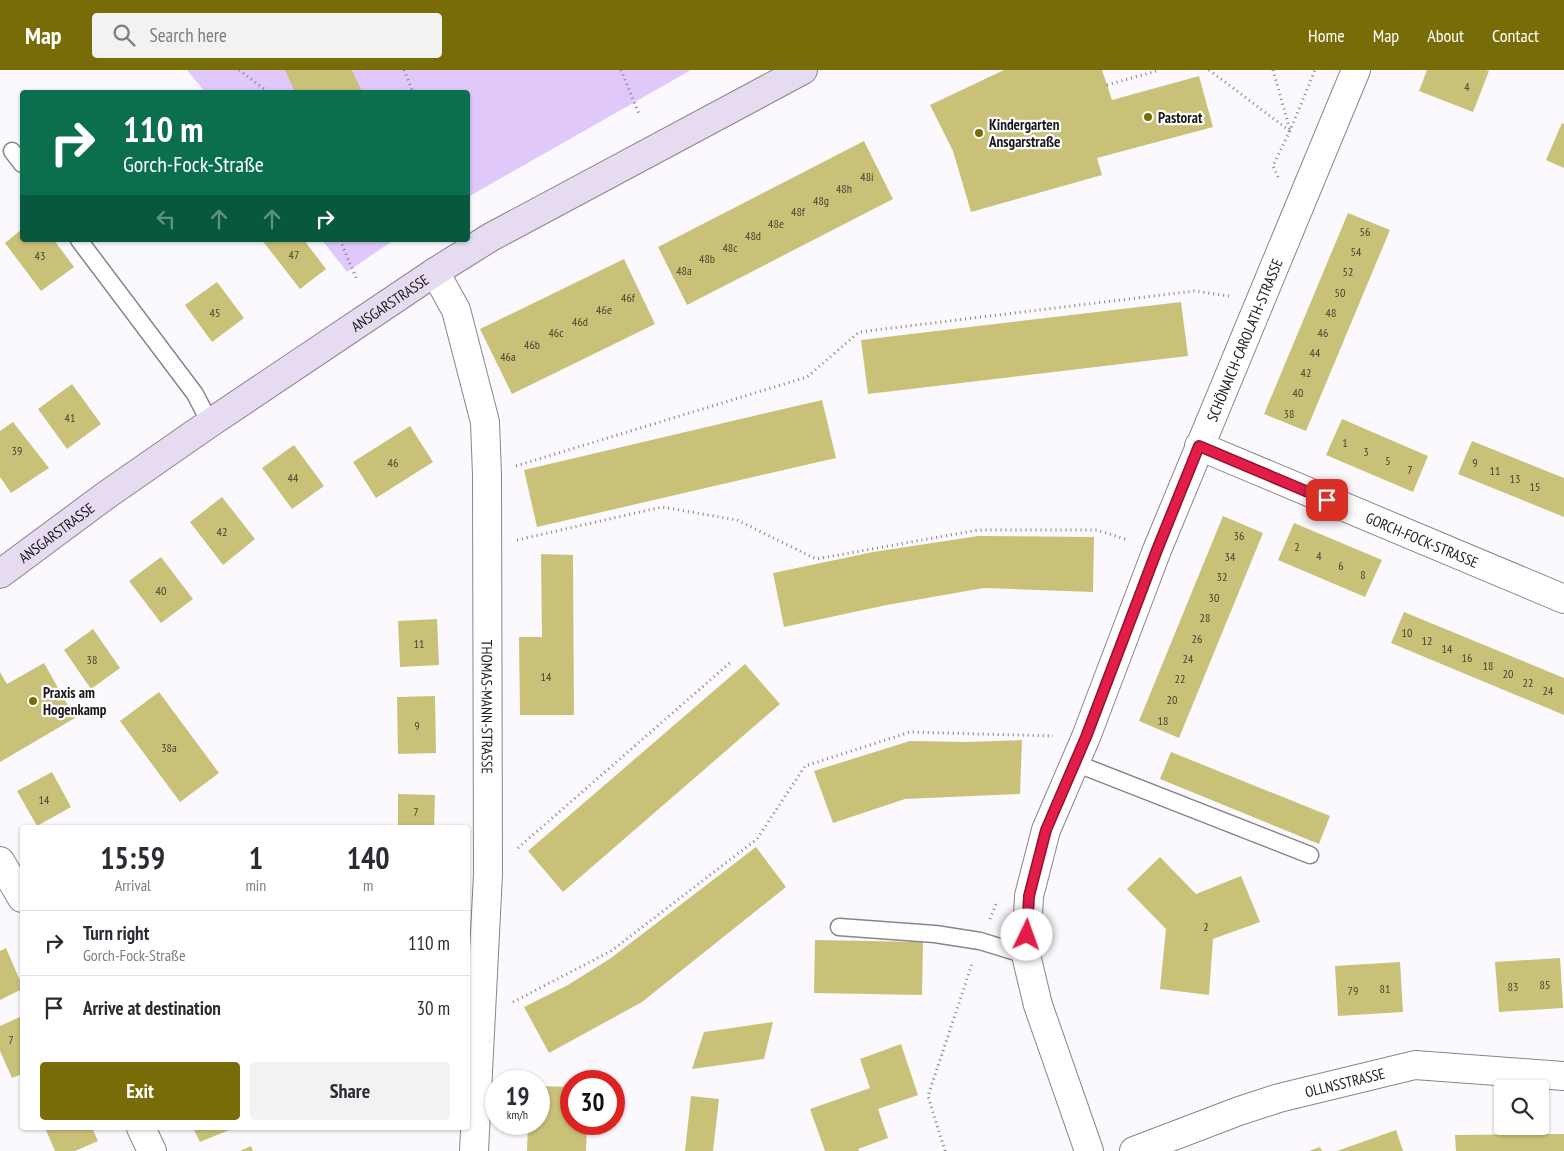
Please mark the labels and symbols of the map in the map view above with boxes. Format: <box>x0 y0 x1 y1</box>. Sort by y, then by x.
house number: 4 <box>1464 79 1470 94</box>
place label: Pastorat <box>1158 108 1203 127</box>
marker: Pastorat <box>1142 111 1154 123</box>
place label: Kindergarten Ansgarstraße <box>988 115 1060 151</box>
marker: Kindergarten Ansgarstraße <box>973 127 985 139</box>
house number: 48i <box>860 169 874 184</box>
house number: 48h <box>836 181 852 196</box>
house number: 48g <box>813 193 829 208</box>
house number: 48f <box>791 204 806 219</box>
house number: 48e <box>768 216 784 231</box>
house number: 56 <box>1360 224 1370 239</box>
house number: 48d <box>745 228 761 243</box>
house number: 48c <box>722 240 738 255</box>
house number: 54 <box>1351 244 1362 259</box>
house number: 47 <box>289 247 299 262</box>
house number: 43 <box>35 248 45 263</box>
house number: 48b <box>699 251 715 266</box>
street label: SCHÖNAICH-CAROLATH-STRASSE <box>1202 256 1286 424</box>
house number: 48a <box>676 263 692 278</box>
house number: 52 <box>1343 264 1353 279</box>
street label: ANSGARSTRASSE <box>347 270 432 335</box>
house number: 50 <box>1335 285 1345 300</box>
house number: 46f <box>621 290 636 305</box>
house number: 46e <box>596 302 612 317</box>
house number: 45 <box>210 305 220 320</box>
house number: 48 <box>1326 305 1336 320</box>
house number: 46d <box>572 314 588 329</box>
house number: 46c <box>548 325 564 340</box>
house number: 46 <box>1318 325 1328 340</box>
house number: 46b <box>524 337 540 352</box>
house number: 44 <box>1310 345 1321 360</box>
house number: 46a <box>500 349 516 364</box>
house number: 42 <box>1301 365 1311 380</box>
house number: 40 <box>1293 385 1303 400</box>
house number: 38 <box>1284 406 1294 421</box>
house number: 41 <box>65 410 75 425</box>
house number: 1 <box>1342 435 1348 450</box>
house number: 39 <box>12 443 22 458</box>
house number: 3 <box>1363 444 1369 459</box>
house number: 5 <box>1385 453 1391 468</box>
house number: 46 <box>388 455 398 470</box>
house number: 9 <box>1472 455 1478 470</box>
house number: 7 <box>1407 462 1413 477</box>
house number: 11 <box>1490 463 1500 478</box>
house number: 44 <box>288 470 299 485</box>
house number: 13 <box>1510 471 1520 486</box>
pin <box>1306 479 1348 521</box>
house number: 15 <box>1530 479 1540 494</box>
street label: ANSGARSTRASSE <box>15 498 98 567</box>
street label: GORCH-FOCK-STRASSE <box>1363 508 1481 572</box>
house number: 42 <box>217 524 227 539</box>
house number: 36 <box>1234 528 1244 543</box>
house number: 2 <box>1294 539 1300 554</box>
house number: 4 <box>1316 548 1322 563</box>
house number: 34 <box>1225 549 1236 564</box>
house number: 6 <box>1338 558 1344 573</box>
house number: 8 <box>1360 567 1366 582</box>
house number: 32 <box>1217 569 1227 584</box>
house number: 40 <box>156 583 166 598</box>
house number: 30 <box>1209 590 1219 605</box>
house number: 28 <box>1200 610 1210 625</box>
house number: 10 <box>1402 625 1412 640</box>
house number: 26 <box>1192 631 1202 646</box>
house number: 12 <box>1422 633 1432 648</box>
house number: 11 <box>414 636 424 651</box>
street label: THOMAS-MANN-STRASSE <box>478 640 497 774</box>
house number: 14 <box>1442 641 1453 656</box>
house number: 16 <box>1462 650 1472 665</box>
house number: 24 <box>1183 651 1194 666</box>
house number: 38 <box>87 652 97 667</box>
house number: 18 <box>1483 658 1493 673</box>
house number: 20 <box>1503 666 1513 681</box>
house number: 14 <box>541 669 552 684</box>
house number: 22 <box>1175 671 1185 686</box>
house number: 22 <box>1523 675 1533 690</box>
place label: Praxis am Hogenkamp <box>43 683 107 719</box>
house number: 24 <box>1543 683 1554 698</box>
house number: 20 <box>1167 692 1177 707</box>
marker: Praxis am Hogenkamp <box>27 695 39 707</box>
house number: 18 <box>1158 713 1168 728</box>
house number: 9 <box>414 718 420 733</box>
house number: 38a <box>161 740 177 755</box>
house number: 14 <box>39 792 50 807</box>
house number: 7 <box>413 804 419 819</box>
position arrow <box>1000 908 1052 960</box>
house number: 2 <box>1203 919 1209 934</box>
house number: 85 <box>1540 977 1550 992</box>
house number: 83 <box>1508 979 1518 994</box>
house number: 81 <box>1380 981 1390 996</box>
house number: 79 <box>1348 983 1358 998</box>
house number: 7 <box>8 1032 14 1047</box>
street label: OLLNSSTRASSE <box>1303 1063 1387 1101</box>
speed limit sign: 30 <box>560 1070 625 1135</box>

